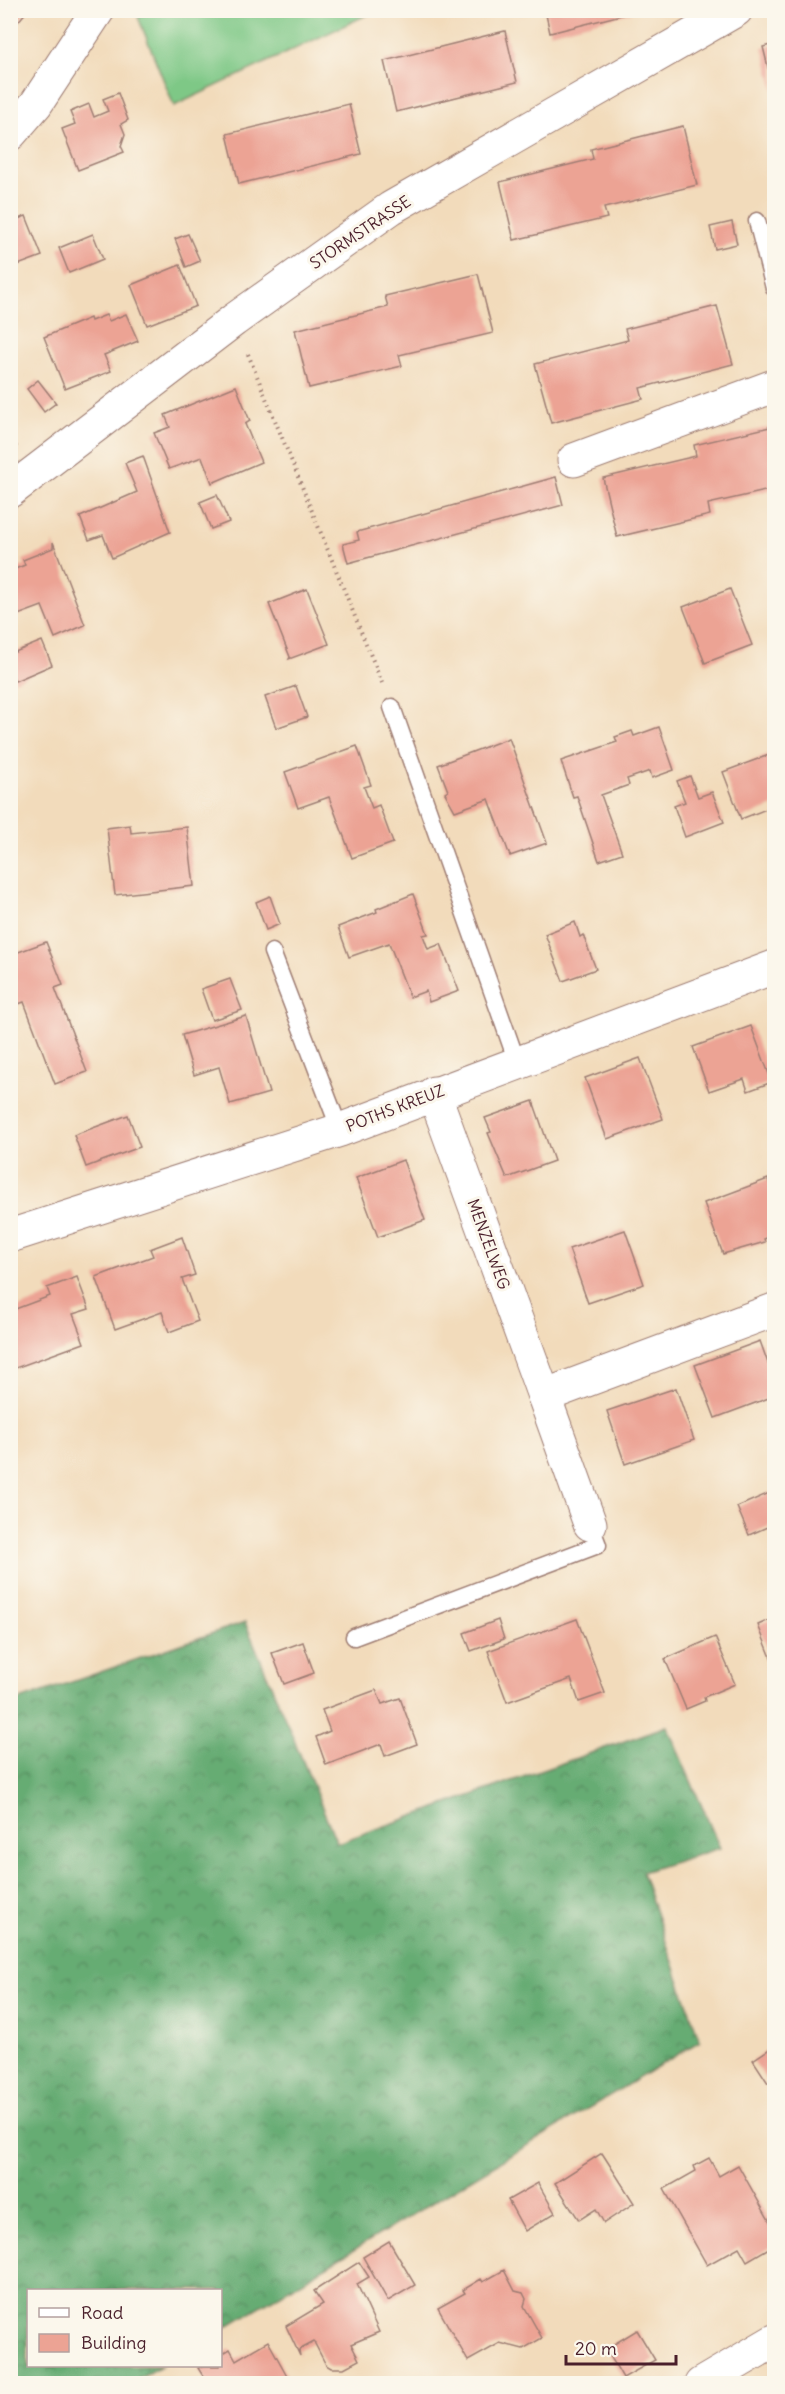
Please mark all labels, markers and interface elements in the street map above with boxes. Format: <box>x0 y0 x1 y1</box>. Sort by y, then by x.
street label: STORMSTRASSE <box>306 191 414 273</box>
street label: POTHS KREUZ <box>343 1080 447 1136</box>
street label: MENZELWEG <box>463 1196 515 1292</box>
legend <box>27 2289 222 2367</box>
text: Road <box>81 2301 124 2324</box>
scale bar <box>566 2328 676 2366</box>
text: Building <box>81 2331 146 2354</box>
text: 20 m <box>575 2337 617 2360</box>

